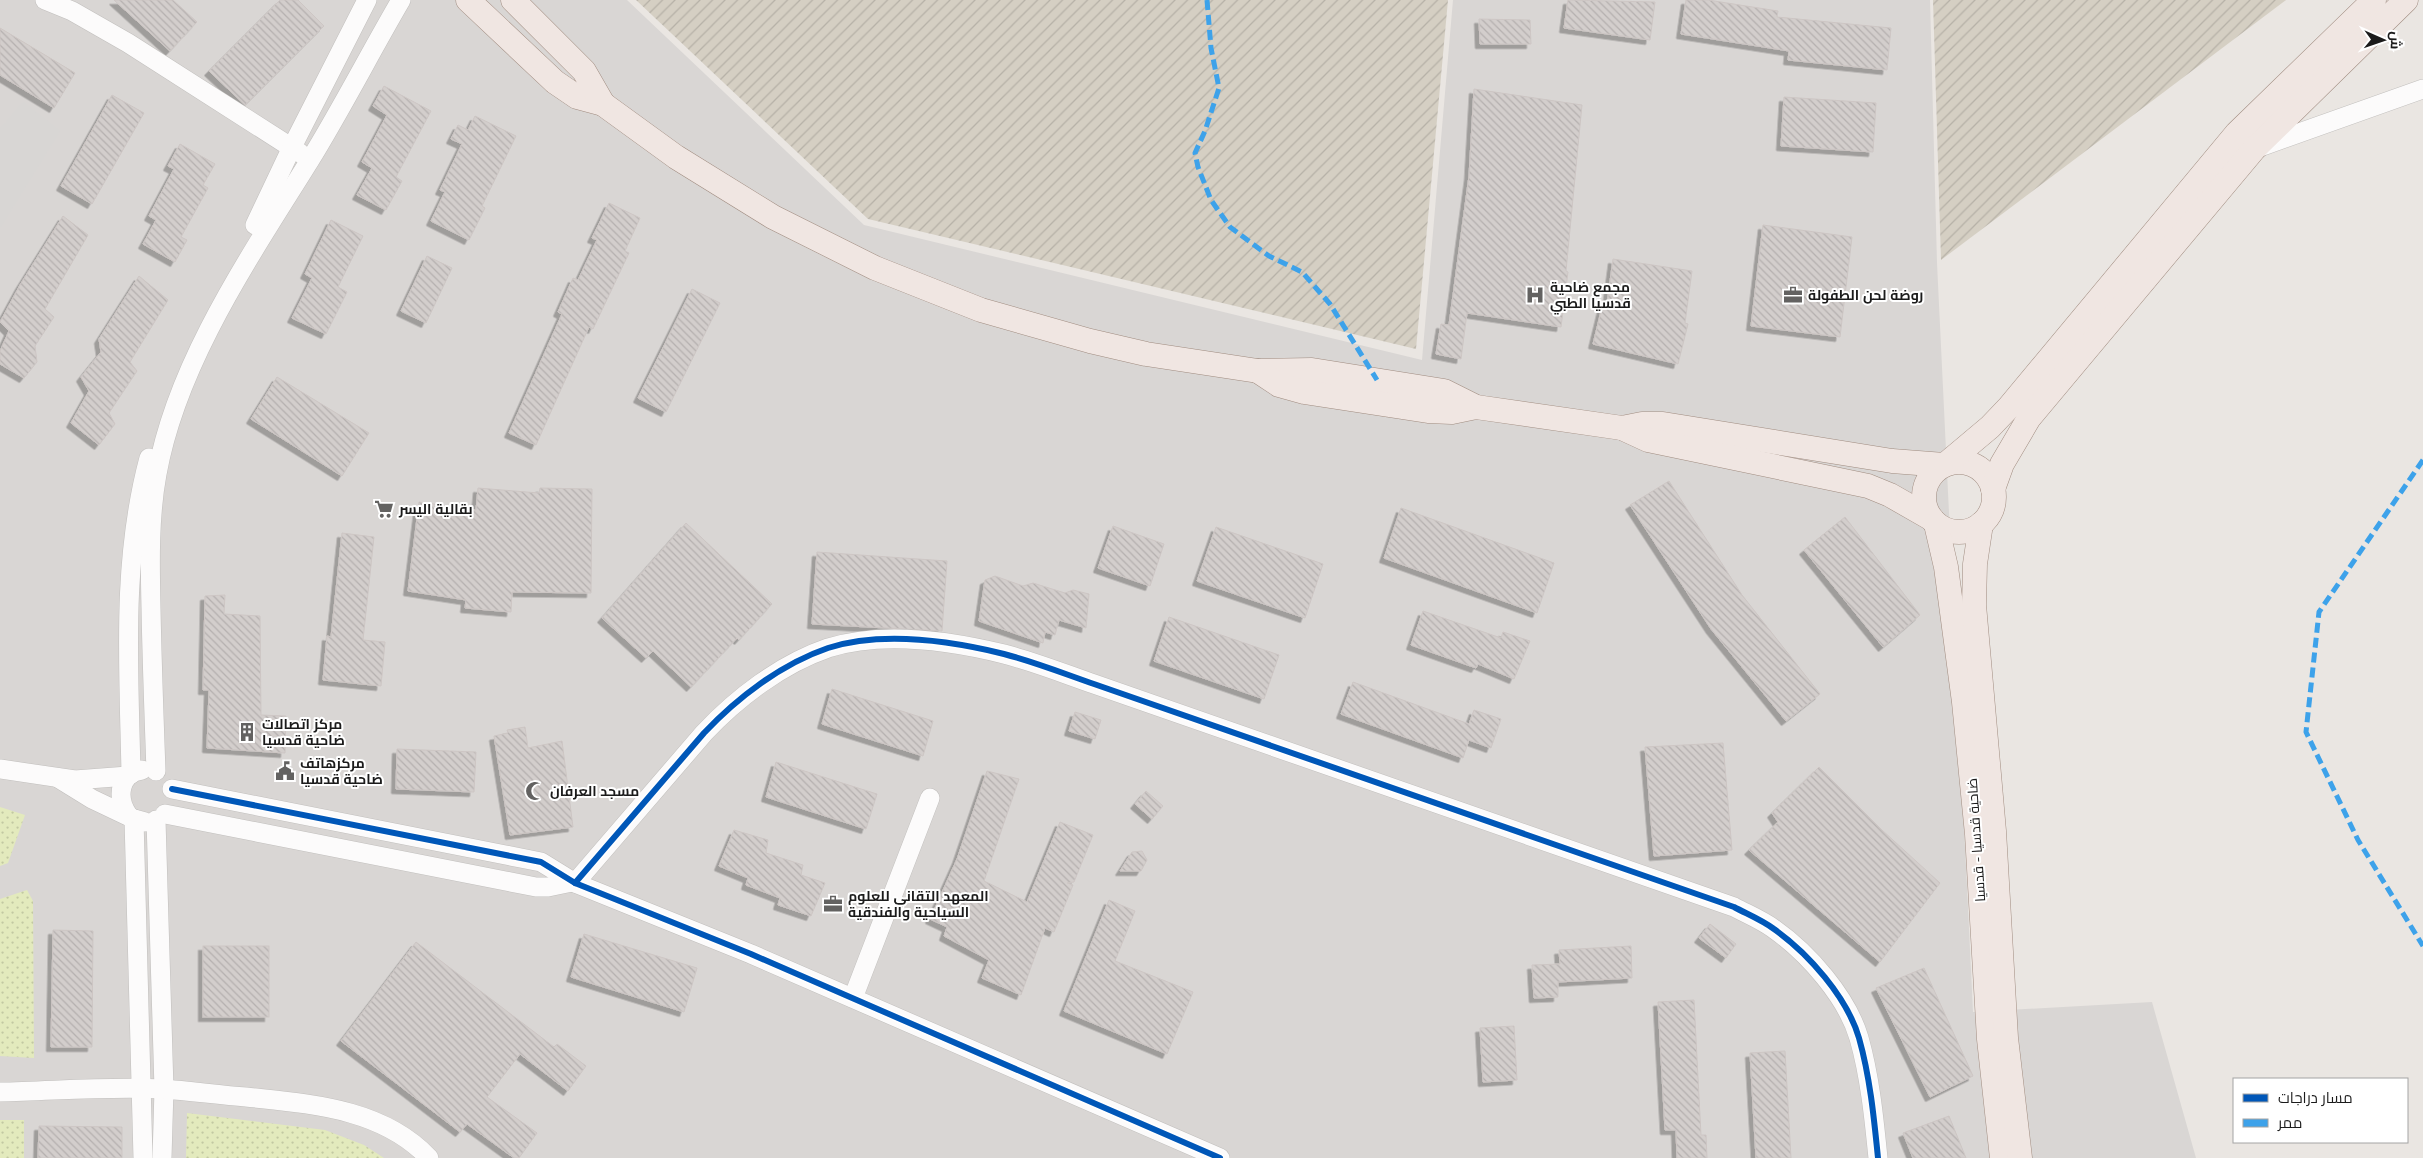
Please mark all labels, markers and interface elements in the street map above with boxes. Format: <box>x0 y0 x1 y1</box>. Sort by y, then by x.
north arrow <box>2358 15 2408 65</box>
text: ش <box>2386 31 2405 50</box>
place label: مجمع ضاحية قدسيا الطبي <box>1550 278 1631 315</box>
hospital icon: مجمع ضاحية قدسيا الطبي <box>1524 284 1546 306</box>
office icon: روضة لحن الطفولة <box>1782 284 1804 306</box>
place label: روضة لحن الطفولة <box>1808 286 1923 305</box>
supermarket icon: بقالية اليسر <box>373 498 395 520</box>
place label: بقالية اليسر <box>398 500 473 519</box>
place label: مركز اتصالات ضاحية قدسيا <box>262 715 345 750</box>
building icon: مركز اتصالات ضاحية قدسيا <box>236 721 258 743</box>
place label: مركزهاتف ضاحية قدسيا <box>300 754 383 789</box>
public building icon: مركزهاتف ضاحية قدسيا <box>274 760 296 782</box>
street label: ضاحية قدسيا - قدسيا <box>1963 777 1990 902</box>
mosque icon: مسجد العرفان <box>524 780 546 802</box>
place label: مسجد العرفان <box>550 782 639 801</box>
place label: المعهد التقاني للعلوم السياحية والفندقية <box>848 887 989 922</box>
office icon: المعهد التقاني للعلوم السياحية والفندقية <box>822 893 844 915</box>
legend <box>2233 1078 2408 1143</box>
text: مسار دراجات <box>2278 1088 2353 1108</box>
text: ممر <box>2277 1113 2302 1133</box>

